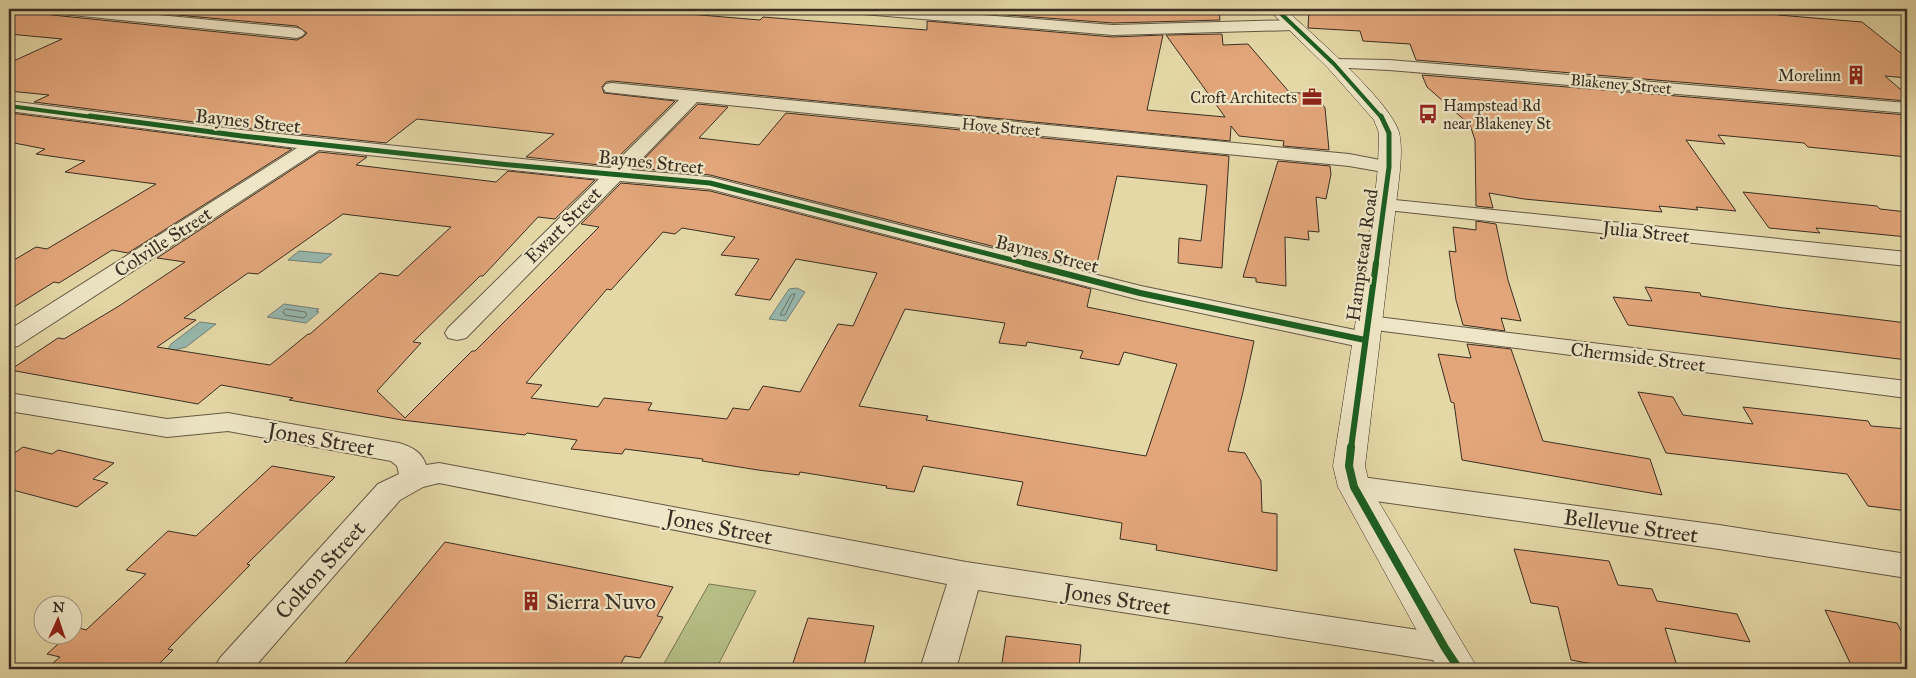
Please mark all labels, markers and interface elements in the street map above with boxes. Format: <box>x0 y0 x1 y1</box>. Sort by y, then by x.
building icon: Morelinn <box>1845 64 1867 86</box>
place label: Morelinn <box>1778 66 1841 85</box>
street label: Blakeney Street <box>1570 70 1673 98</box>
office icon: Croft Architects <box>1301 86 1323 108</box>
place label: Croft Architects <box>1190 88 1297 107</box>
place label: Hampstead Rd near Blakeney St <box>1443 96 1552 133</box>
bus stop icon: Hampstead Rd near Blakeney St <box>1417 103 1439 125</box>
street label: Baynes Street <box>194 104 302 138</box>
street label: Hove Street <box>961 114 1042 140</box>
street label: Baynes Street <box>597 145 705 179</box>
street label: Ewart Street <box>520 182 606 268</box>
street label: Hampstead Road <box>1341 187 1383 323</box>
street label: Colville Street <box>110 202 216 282</box>
street label: Julia Street <box>1599 216 1691 249</box>
street label: Baynes Street <box>993 230 1101 278</box>
street label: Chermside Street <box>1569 337 1707 377</box>
street label: Jones Street <box>263 416 377 462</box>
street label: Jones Street <box>661 503 775 551</box>
street label: Bellevue Street <box>1562 503 1700 549</box>
street label: Colton Street <box>269 515 371 625</box>
street label: Jones Street <box>1059 577 1173 621</box>
place label: Sierra Nuvo <box>546 588 656 615</box>
building icon: Sierra Nuvo <box>520 590 542 612</box>
north arrow <box>32 596 82 646</box>
text: N <box>52 599 65 616</box>

